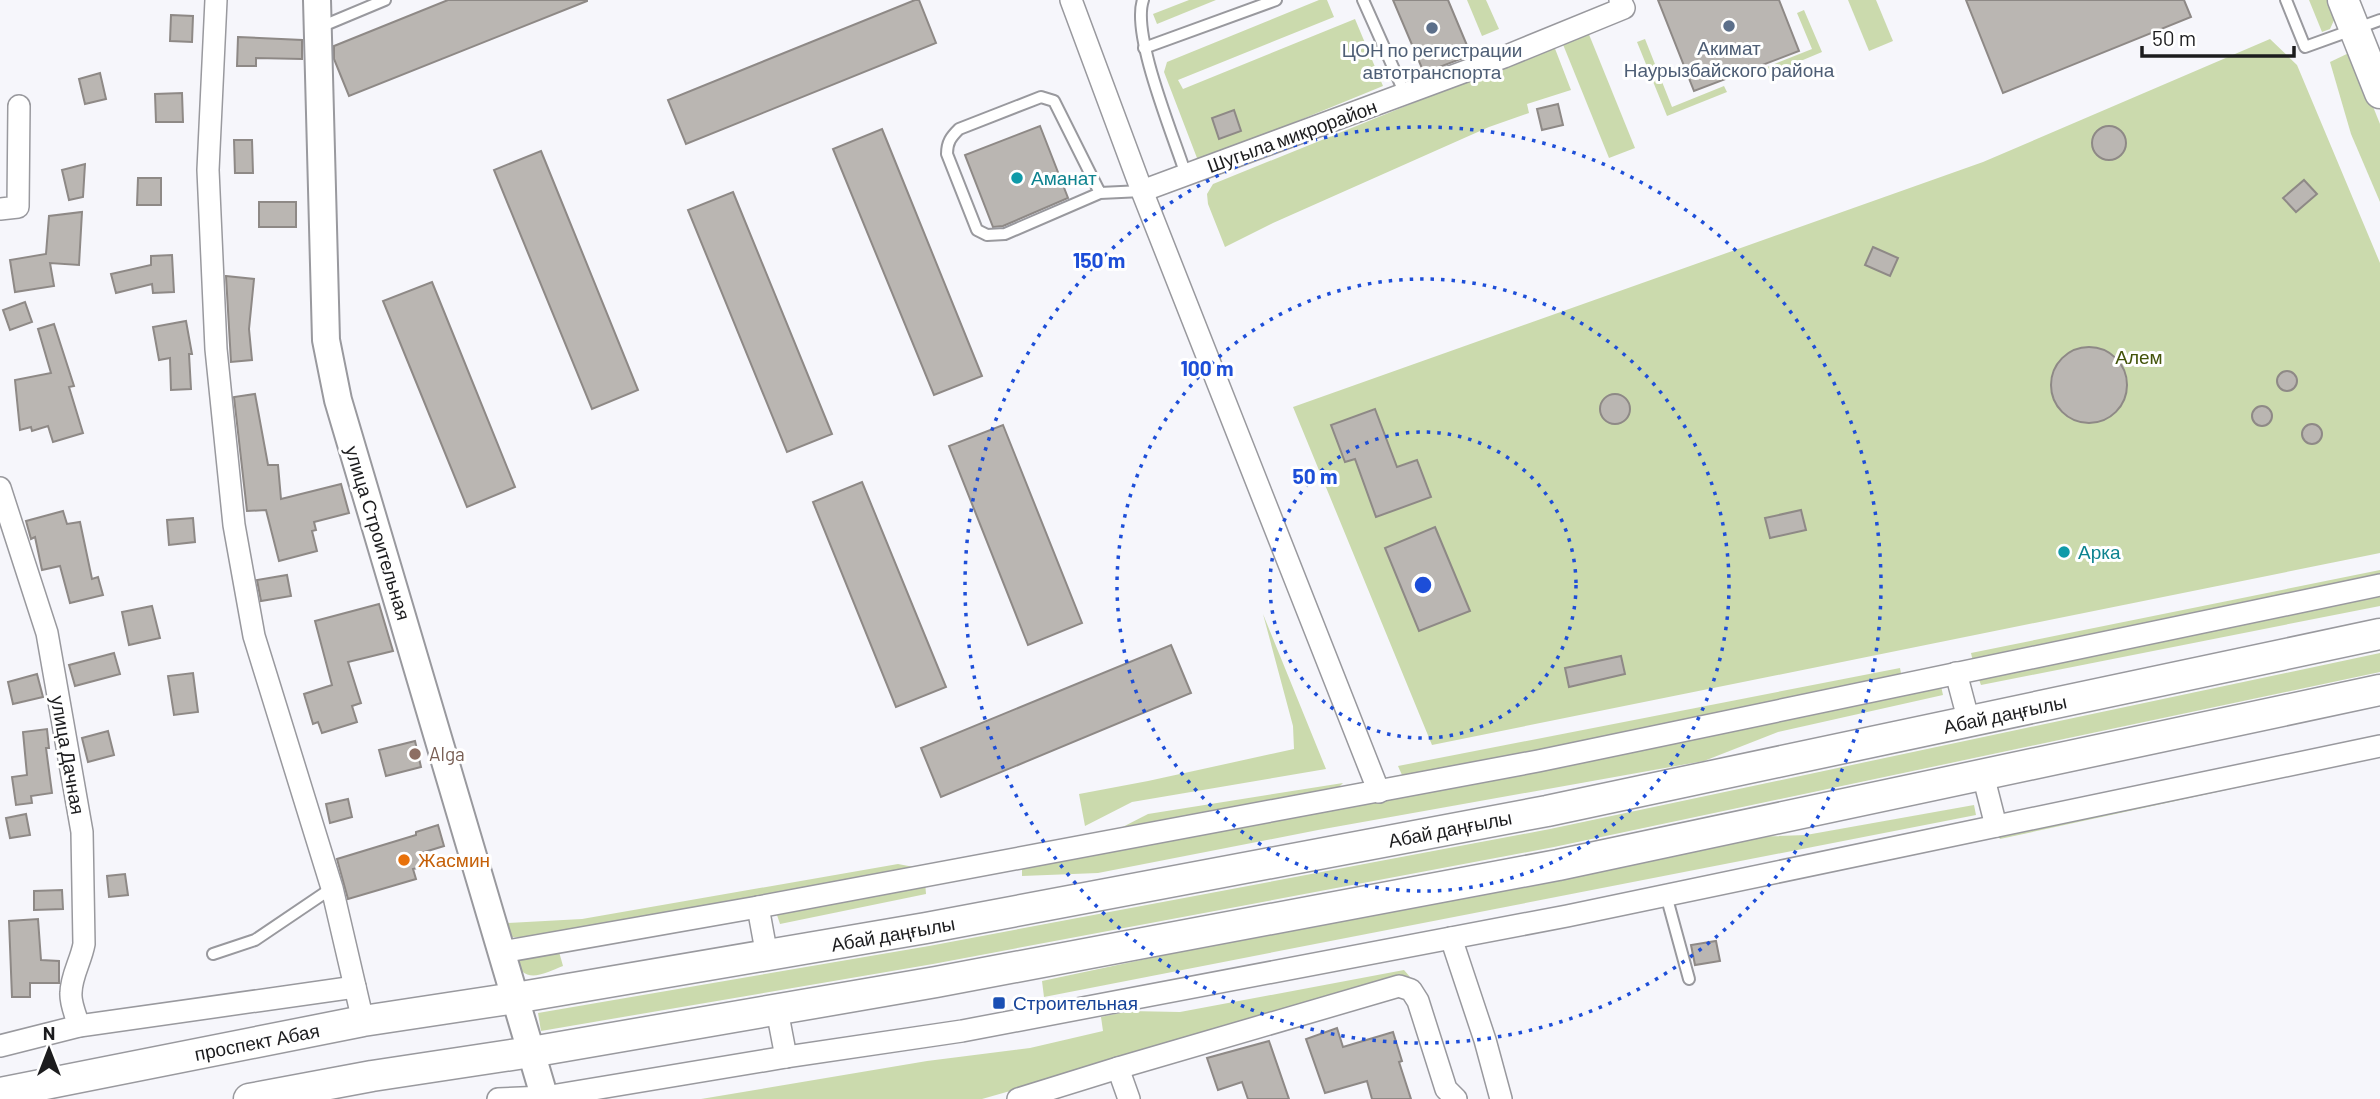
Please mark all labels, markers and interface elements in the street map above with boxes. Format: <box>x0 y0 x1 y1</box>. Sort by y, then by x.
scale bar <box>2142 14 2294 58</box>
marker: Акимат Наурызбайского района <box>1721 18 1737 34</box>
marker: ЦОН по регистрации автотранспорта <box>1424 20 1440 36</box>
text: 50 m <box>2152 25 2196 50</box>
place label: Акимат Наурызбайского района <box>1624 36 1835 81</box>
place label: ЦОН по регистрации автотранспорта <box>1342 38 1522 83</box>
street label: Шугыла микрорайон <box>1204 94 1380 177</box>
place label: Аманат <box>1031 166 1097 189</box>
marker: Аманат <box>1009 170 1025 186</box>
text: 150 m <box>1073 247 1125 272</box>
park label: Алем <box>2115 345 2163 368</box>
text: 100 m <box>1180 355 1234 380</box>
street label: улица Строительная <box>341 443 416 623</box>
text: 50 m <box>1292 463 1338 488</box>
place label: Арка <box>2078 540 2121 563</box>
marker: Арка <box>2056 544 2072 560</box>
centre of rings <box>1411 573 1435 597</box>
street label: Абай даңғылы <box>1941 689 2069 738</box>
street label: улица Дачная <box>47 694 90 816</box>
place label: Alga <box>429 742 465 765</box>
marker: Alga <box>407 746 423 762</box>
street label: Абай даңғылы <box>1386 805 1514 852</box>
place label: Жасмин <box>418 848 490 871</box>
marker: Жасмин <box>396 852 412 868</box>
street label: Абай даңғылы <box>829 911 957 956</box>
place label: Строительная <box>1013 991 1138 1014</box>
marker: Строительная <box>991 995 1007 1011</box>
north arrow <box>14 1015 84 1085</box>
street label: проспект Абая <box>192 1018 321 1065</box>
text: N <box>43 1021 55 1044</box>

